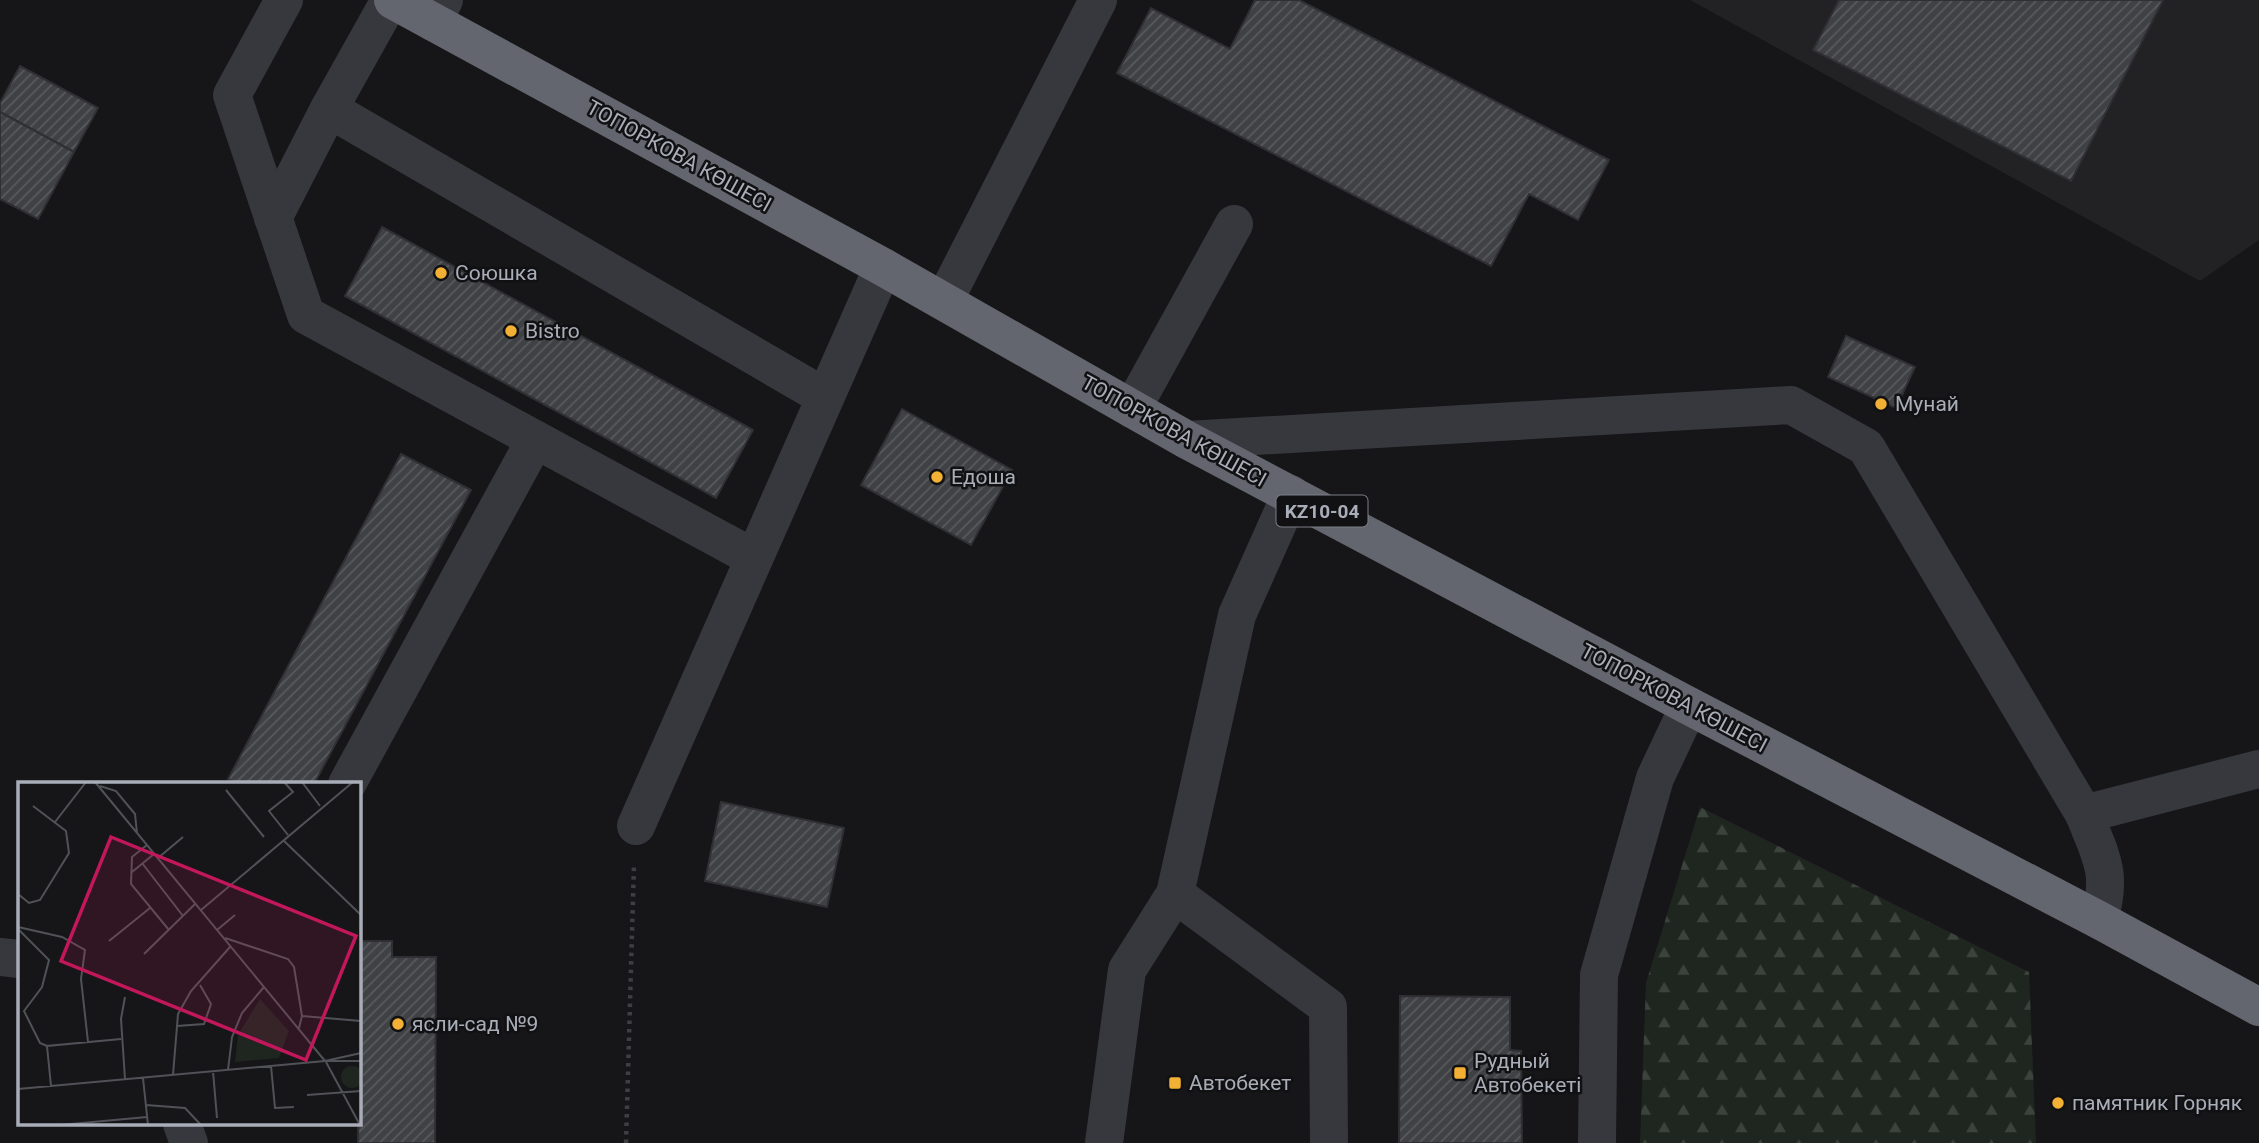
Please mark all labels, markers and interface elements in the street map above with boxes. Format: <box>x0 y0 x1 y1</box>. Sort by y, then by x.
street label: ТОПОРКОВА КӨШЕСІ <box>582 95 776 217</box>
place label: Союшка <box>455 261 538 285</box>
marker: Союшка <box>433 265 449 281</box>
place label: Bistro <box>525 319 580 343</box>
marker: Bistro <box>503 323 519 339</box>
street label: ТОПОРКОВА КӨШЕСІ <box>1077 370 1271 492</box>
place label: Мунай <box>1895 392 1959 416</box>
marker: Мунай <box>1873 396 1889 412</box>
place label: Едоша <box>951 465 1016 489</box>
marker: Едоша <box>929 469 945 485</box>
road number: KZ10-04 <box>1276 496 1368 526</box>
street label: ТОПОРКОВА КӨШЕСІ <box>1577 639 1771 757</box>
inset map <box>18 782 360 1126</box>
place label: ясли-сад №9 <box>412 1012 538 1036</box>
marker: ясли-сад №9 <box>390 1016 406 1032</box>
place label: Рудный Автобекеті <box>1474 1049 1581 1097</box>
marker: Рудный Автобекеті <box>1452 1065 1468 1081</box>
place label: Автобекет <box>1189 1071 1291 1095</box>
marker: Автобекет <box>1167 1075 1183 1091</box>
place label: памятник Горняк <box>2072 1091 2243 1115</box>
marker: памятник Горняк <box>2050 1095 2066 1111</box>

